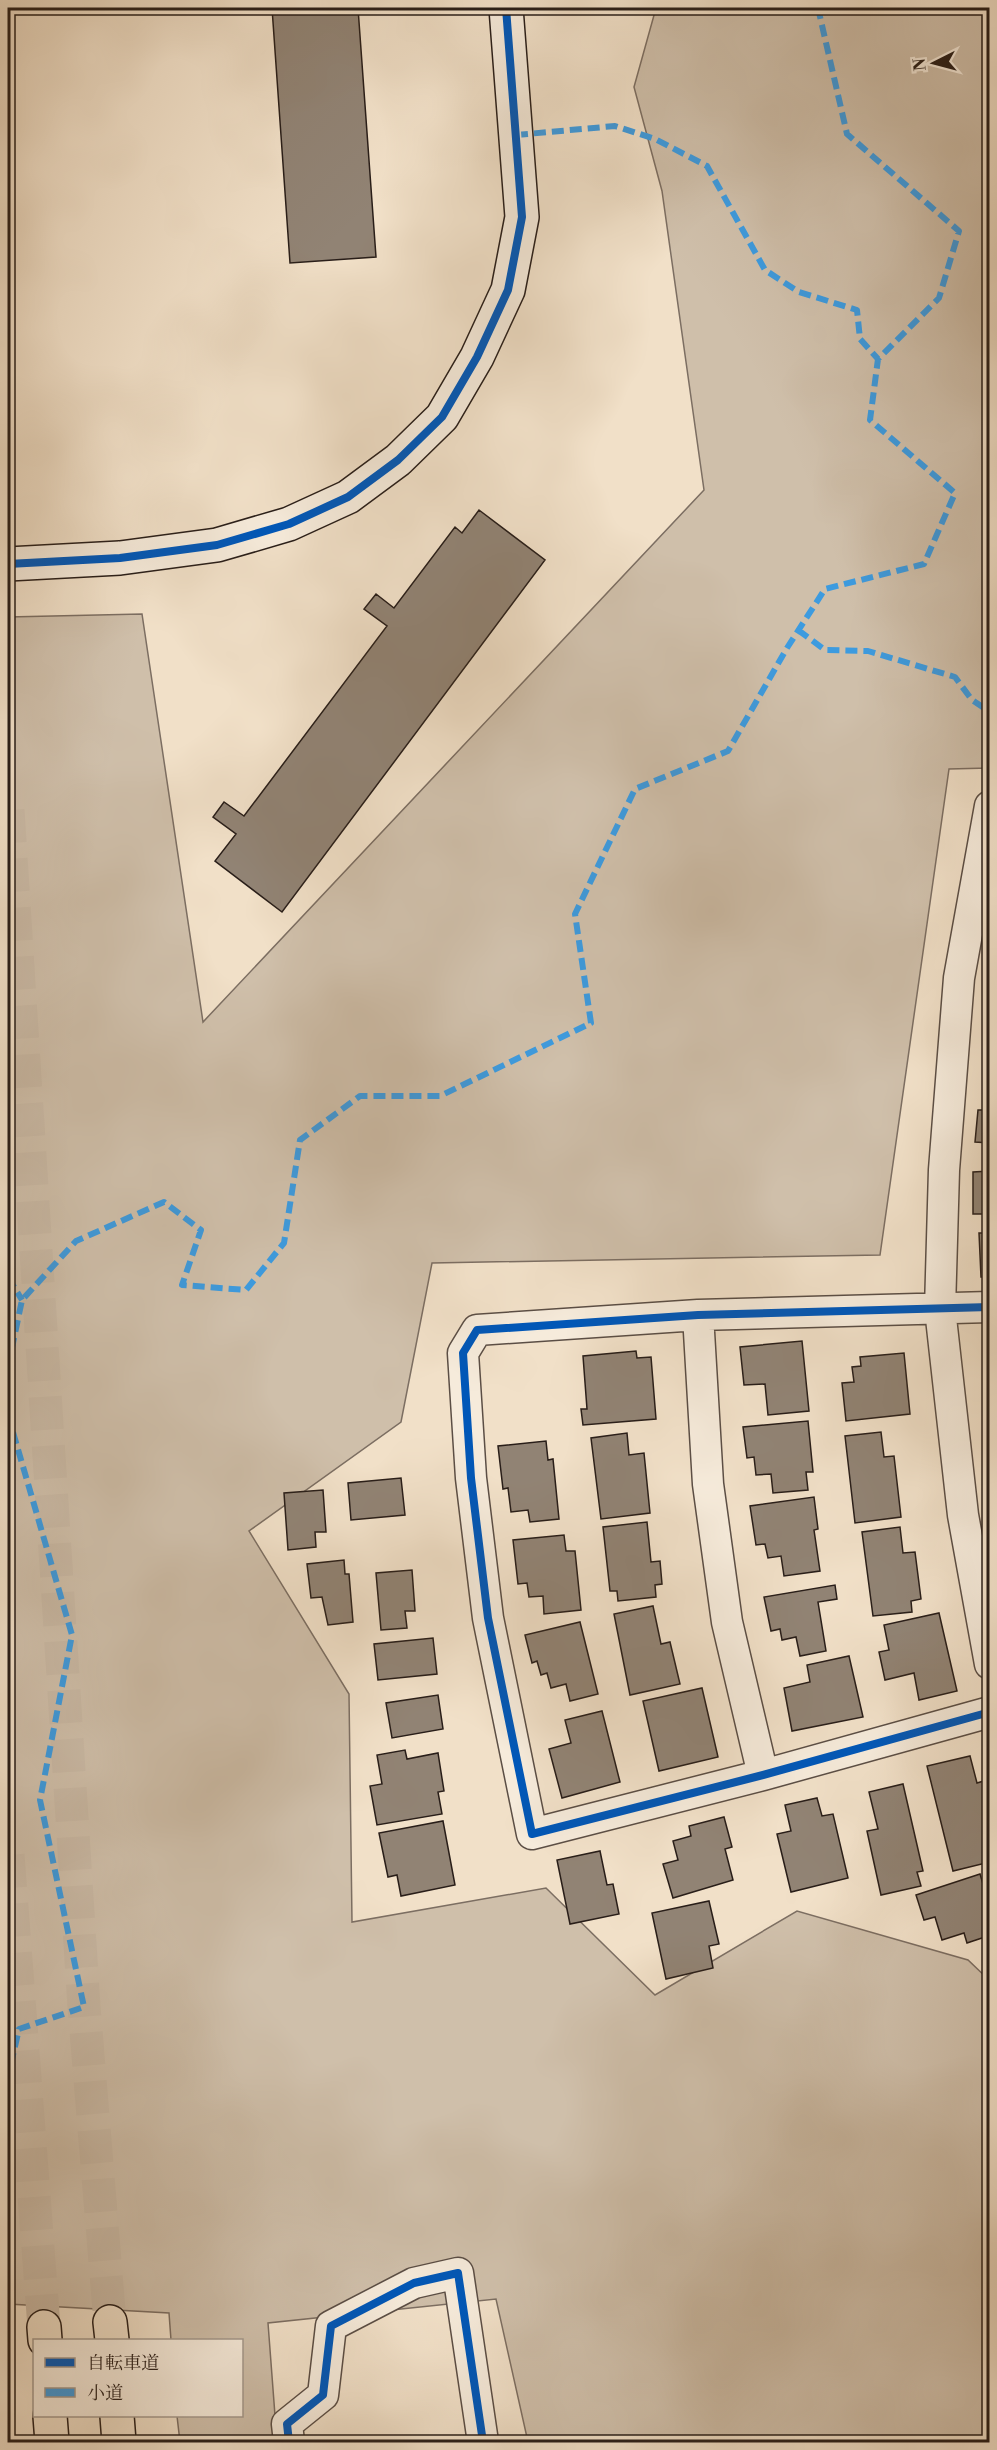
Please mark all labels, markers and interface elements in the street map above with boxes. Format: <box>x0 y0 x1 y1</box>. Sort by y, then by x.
north arrow <box>904 33 964 93</box>
text: N <box>909 57 931 72</box>
legend <box>33 2339 243 2417</box>
text: 自転車道 <box>87 2352 159 2375</box>
text: 小道 <box>87 2382 123 2405</box>

